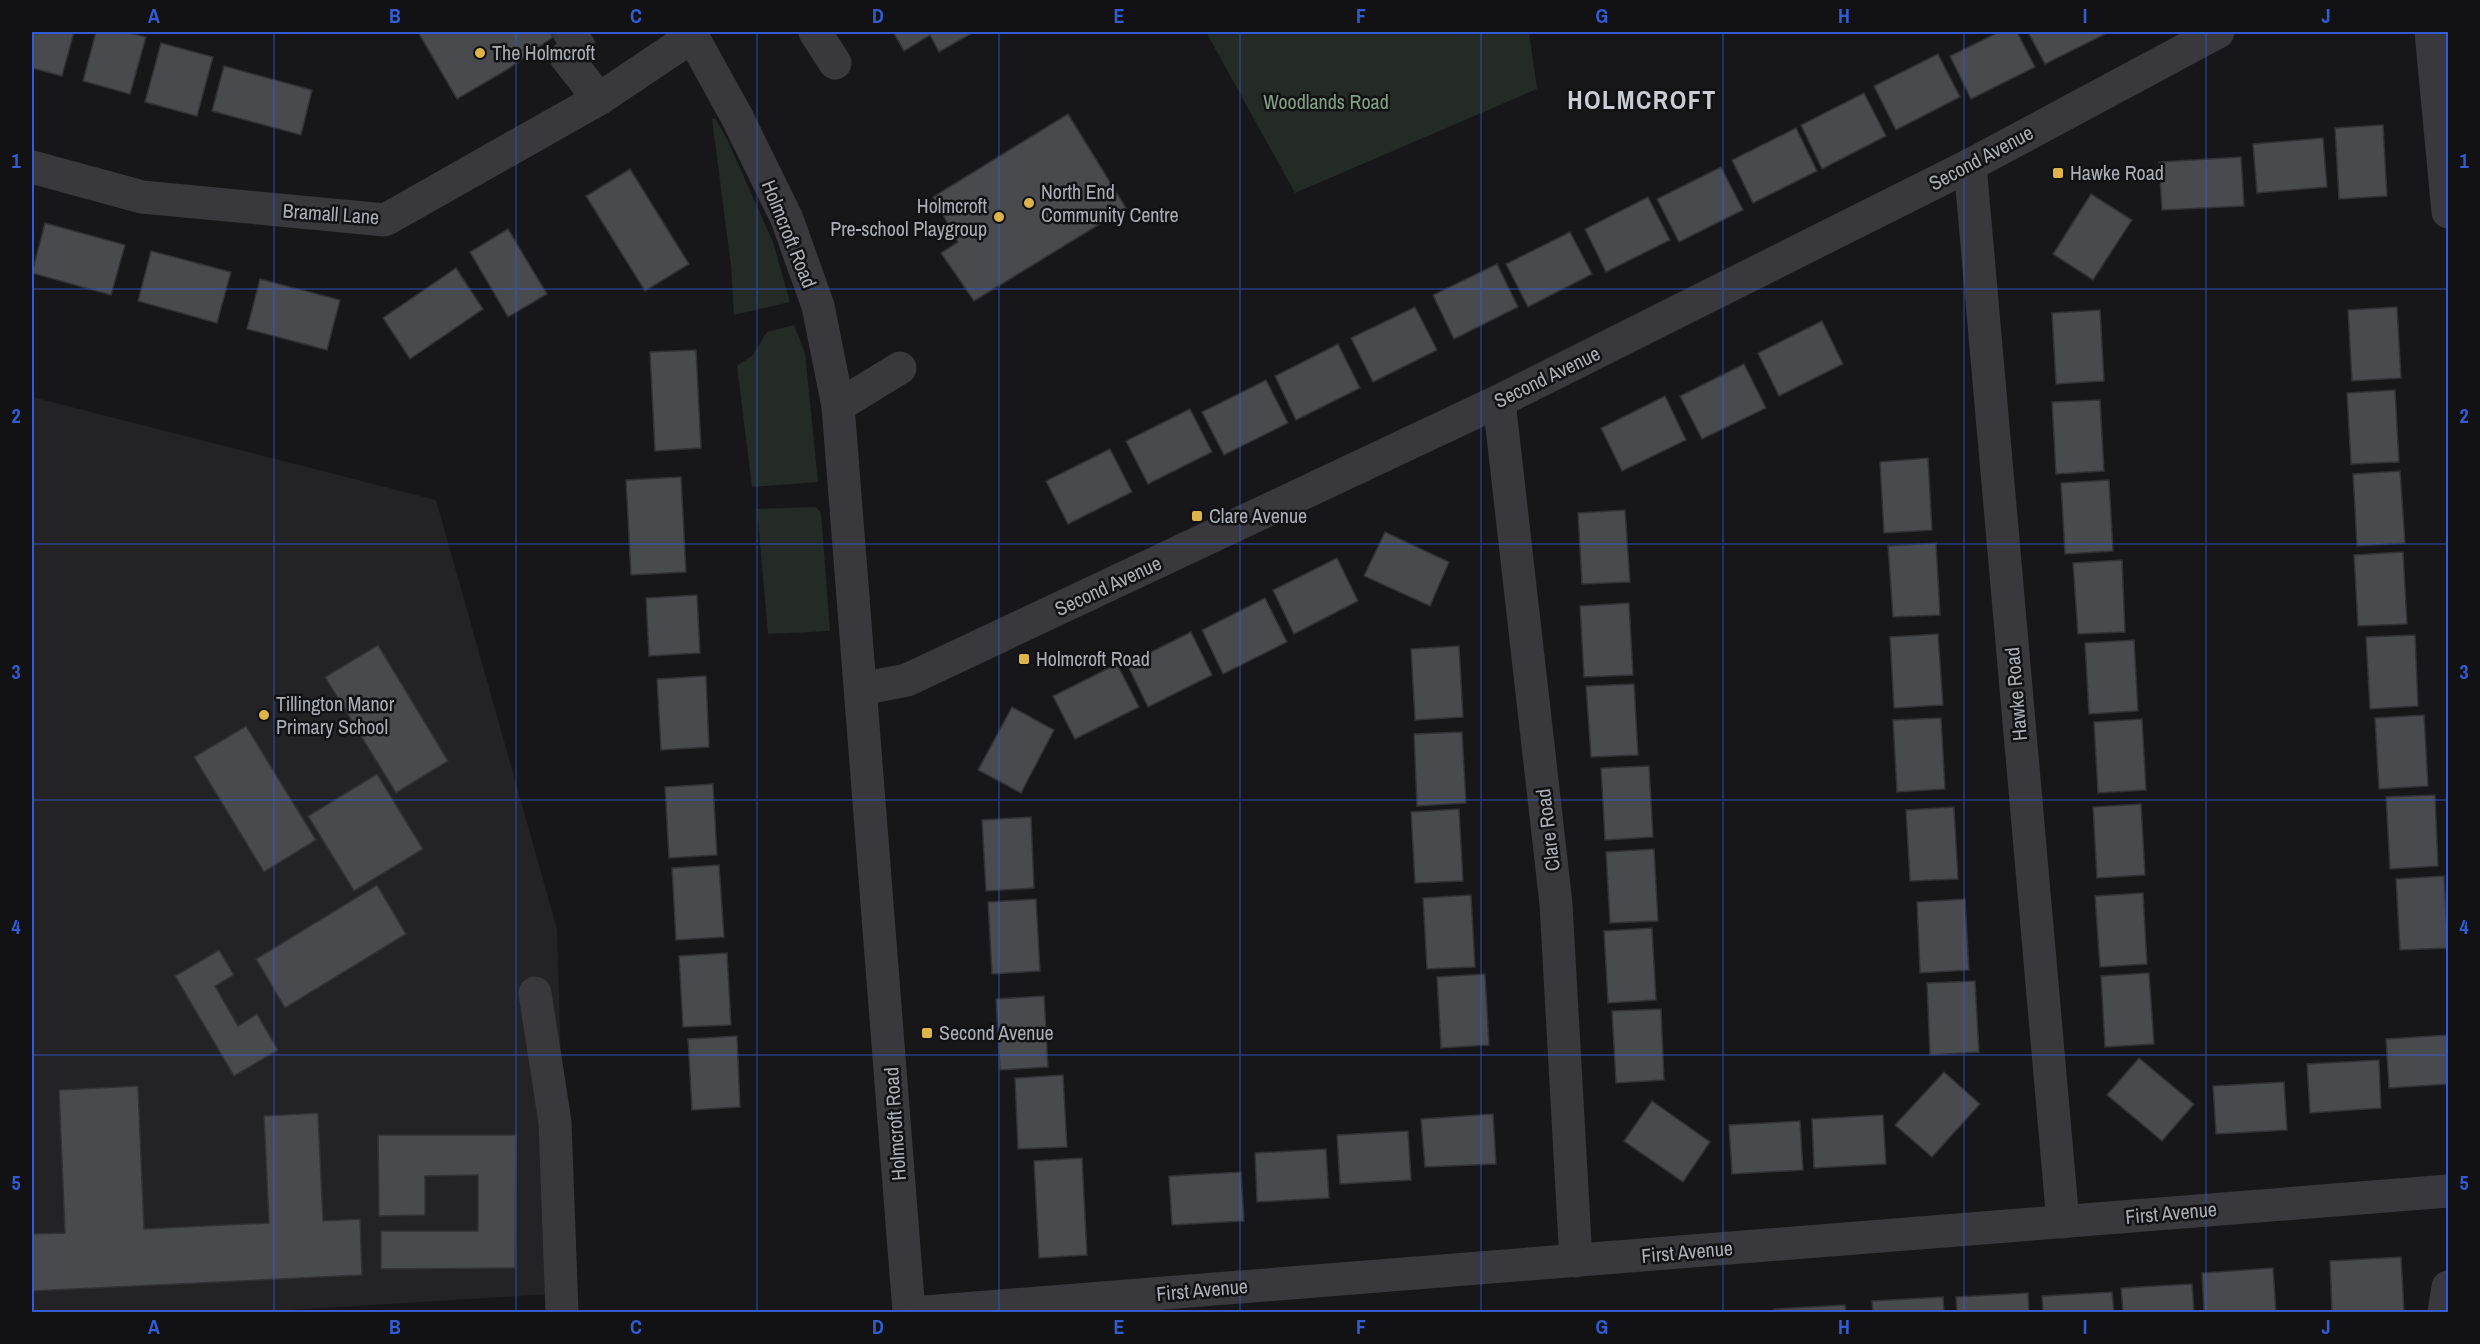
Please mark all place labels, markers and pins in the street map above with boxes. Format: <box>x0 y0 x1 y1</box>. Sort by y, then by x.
place label: The Holmcroft <box>492 39 595 66</box>
marker: The Holmcroft <box>473 46 487 60</box>
place label: Hawke Road <box>2070 159 2164 186</box>
marker: Hawke Road <box>2051 166 2065 180</box>
place label: North End Community Centre <box>1041 178 1179 228</box>
place label: Holmcroft Pre-school Playgroup <box>830 192 987 242</box>
marker: North End Community Centre <box>1022 196 1036 210</box>
marker: Holmcroft Pre-school Playgroup <box>992 210 1006 224</box>
place label: Clare Avenue <box>1209 502 1307 529</box>
marker: Clare Avenue <box>1190 509 1204 523</box>
place label: Holmcroft Road <box>1036 645 1150 672</box>
marker: Holmcroft Road <box>1017 652 1031 666</box>
place label: Tillington Manor Primary School <box>276 690 395 740</box>
marker: Tillington Manor Primary School <box>257 708 271 722</box>
place label: Second Avenue <box>939 1019 1054 1046</box>
marker: Second Avenue <box>920 1026 934 1040</box>

